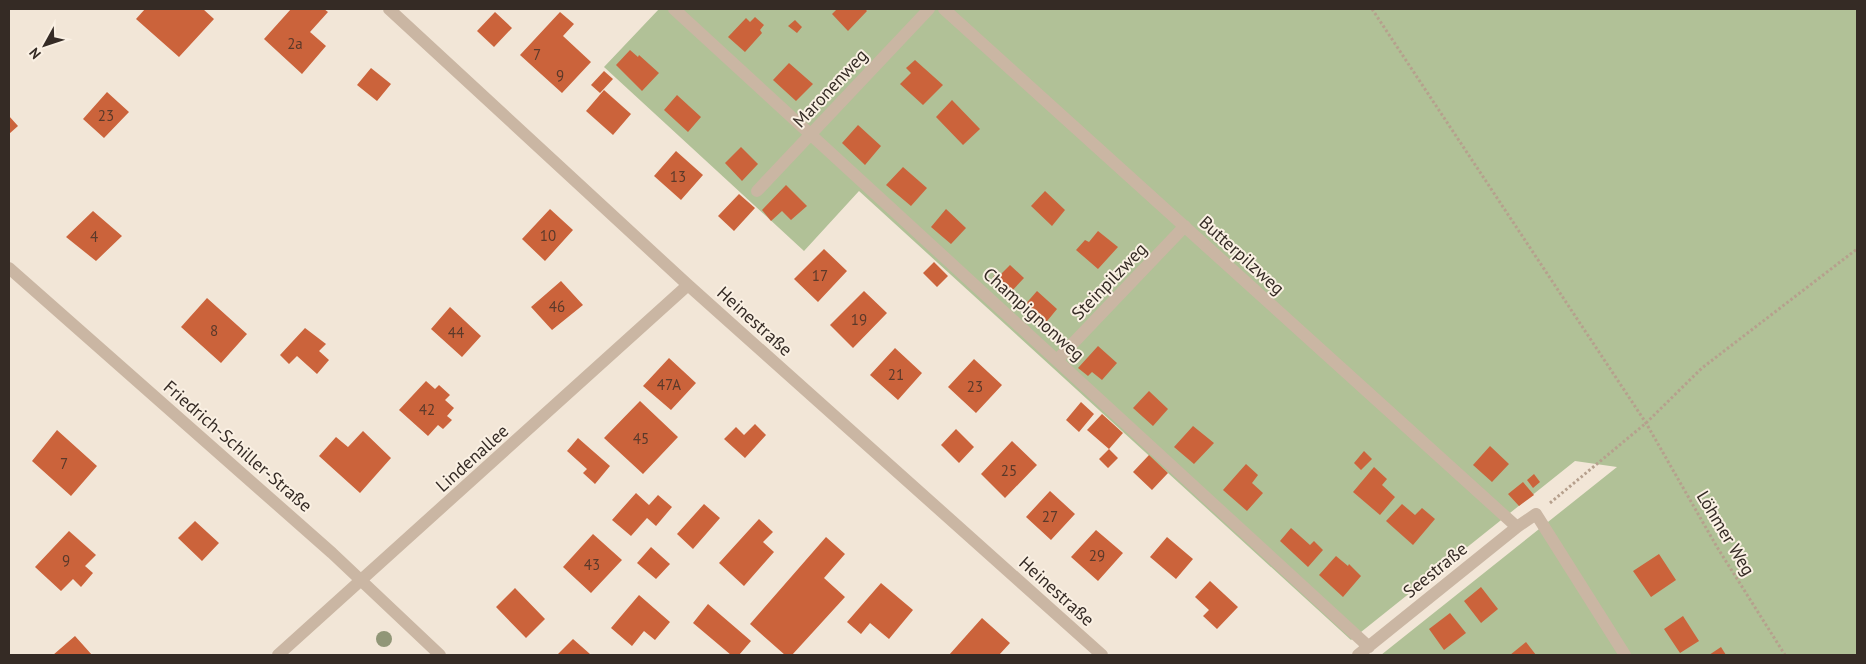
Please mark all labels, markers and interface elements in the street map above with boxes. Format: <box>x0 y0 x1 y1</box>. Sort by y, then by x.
north arrow <box>20 20 70 70</box>
house number: 2a <box>287 34 303 53</box>
text: N <box>25 44 45 63</box>
street label: Maronenweg <box>788 44 872 132</box>
house number: 7 <box>533 45 541 64</box>
house number: 9 <box>556 66 564 85</box>
house number: 23 <box>98 106 114 125</box>
house number: 13 <box>670 167 686 186</box>
street label: Butterpilzweg <box>1195 211 1289 299</box>
house number: 10 <box>540 226 556 245</box>
house number: 4 <box>90 227 98 246</box>
street label: Steinpilzweg <box>1066 237 1152 325</box>
street label: Champignonweg <box>978 262 1090 366</box>
house number: 17 <box>812 266 828 285</box>
street label: Heinestraße <box>713 281 797 361</box>
house number: 46 <box>549 297 565 316</box>
house number: 19 <box>851 310 867 329</box>
house number: 8 <box>210 321 218 340</box>
house number: 44 <box>448 323 464 342</box>
house number: 21 <box>888 365 904 384</box>
street label: Friedrich-Schiller-Straße <box>159 375 317 517</box>
house number: 47A <box>657 375 681 394</box>
house number: 23 <box>967 377 983 396</box>
house number: 42 <box>419 400 435 419</box>
street label: Lindenallee <box>431 419 513 497</box>
house number: 45 <box>633 429 649 448</box>
house number: 7 <box>60 454 68 473</box>
house number: 25 <box>1001 461 1017 480</box>
street label: Löhmer Weg <box>1692 486 1760 580</box>
house number: 27 <box>1042 507 1058 526</box>
street label: Seestraße <box>1398 537 1472 603</box>
house number: 29 <box>1089 546 1105 565</box>
house number: 9 <box>62 551 70 570</box>
street label: Heinestraße <box>1015 551 1099 631</box>
house number: 43 <box>584 555 600 574</box>

